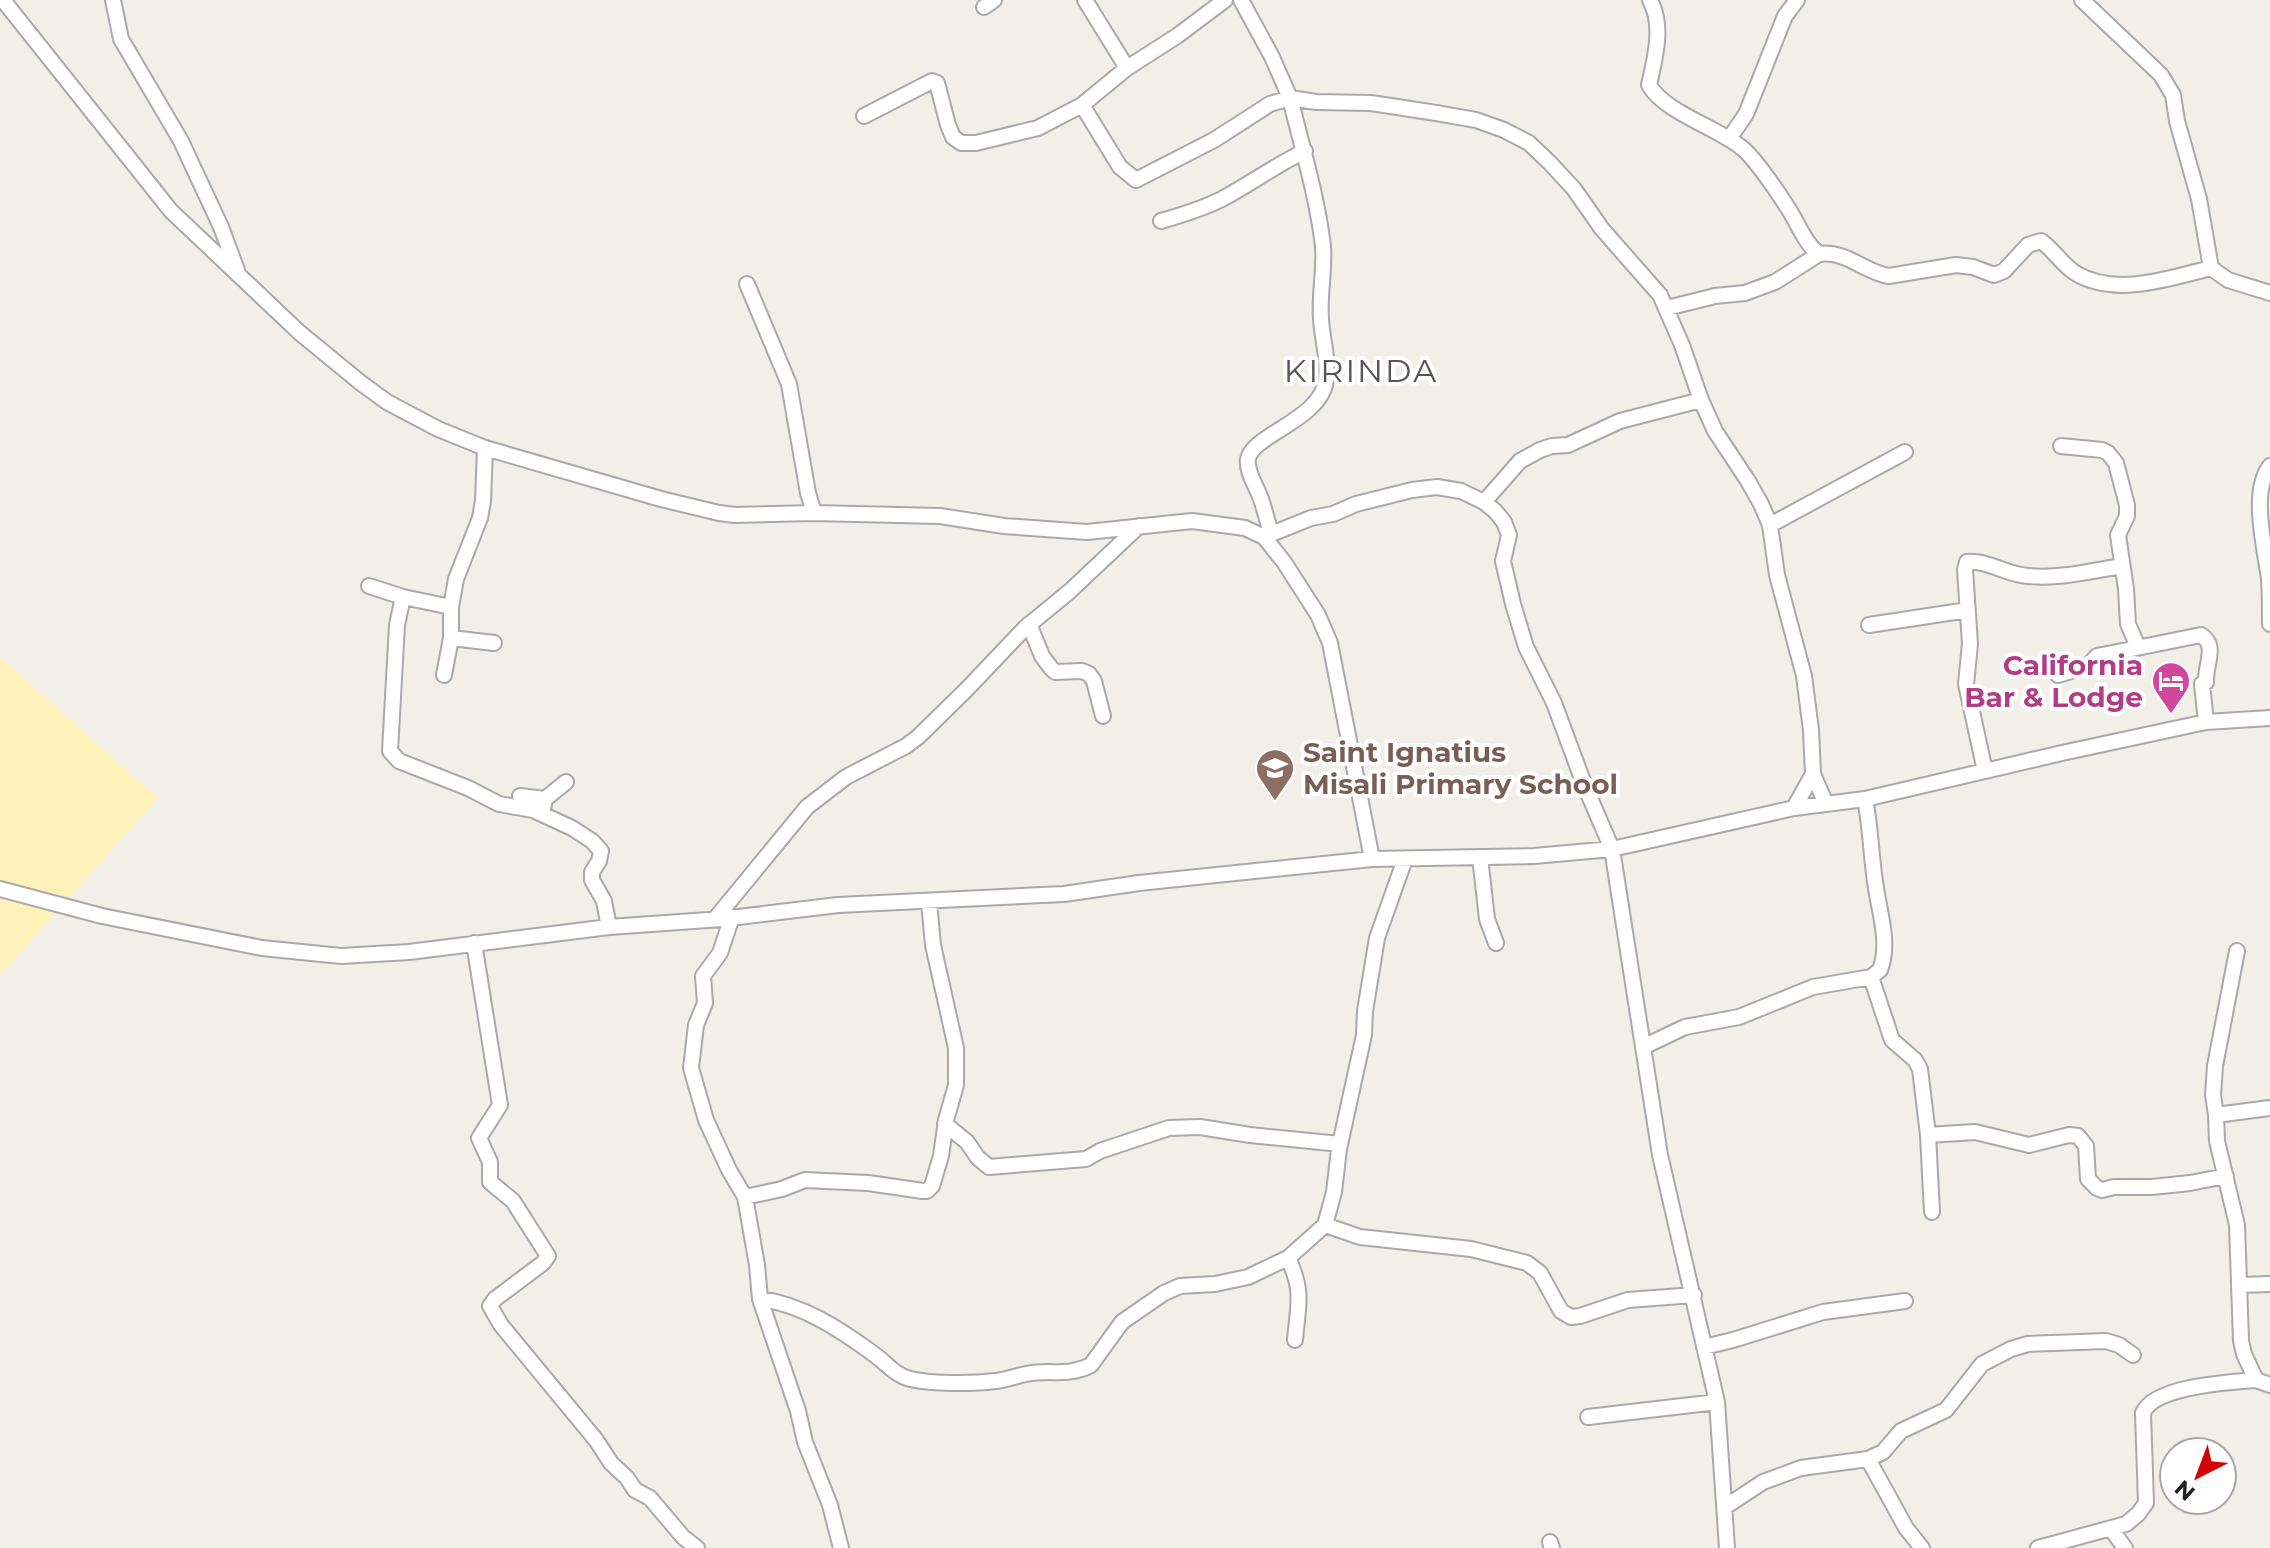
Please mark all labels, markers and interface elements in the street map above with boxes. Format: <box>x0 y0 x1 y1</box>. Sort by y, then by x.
district label: KIRINDA <box>1284 351 1438 390</box>
place label: California Bar & Lodge <box>1964 648 2143 714</box>
hotel icon: California Bar & Lodge <box>2150 660 2192 715</box>
place label: Saint Ignatius Misali Primary School <box>1303 735 1618 801</box>
school or university icon: Saint Ignatius Misali Primary School <box>1254 747 1296 802</box>
north arrow <box>2158 1436 2238 1516</box>
text: N <box>2169 1475 2201 1506</box>

